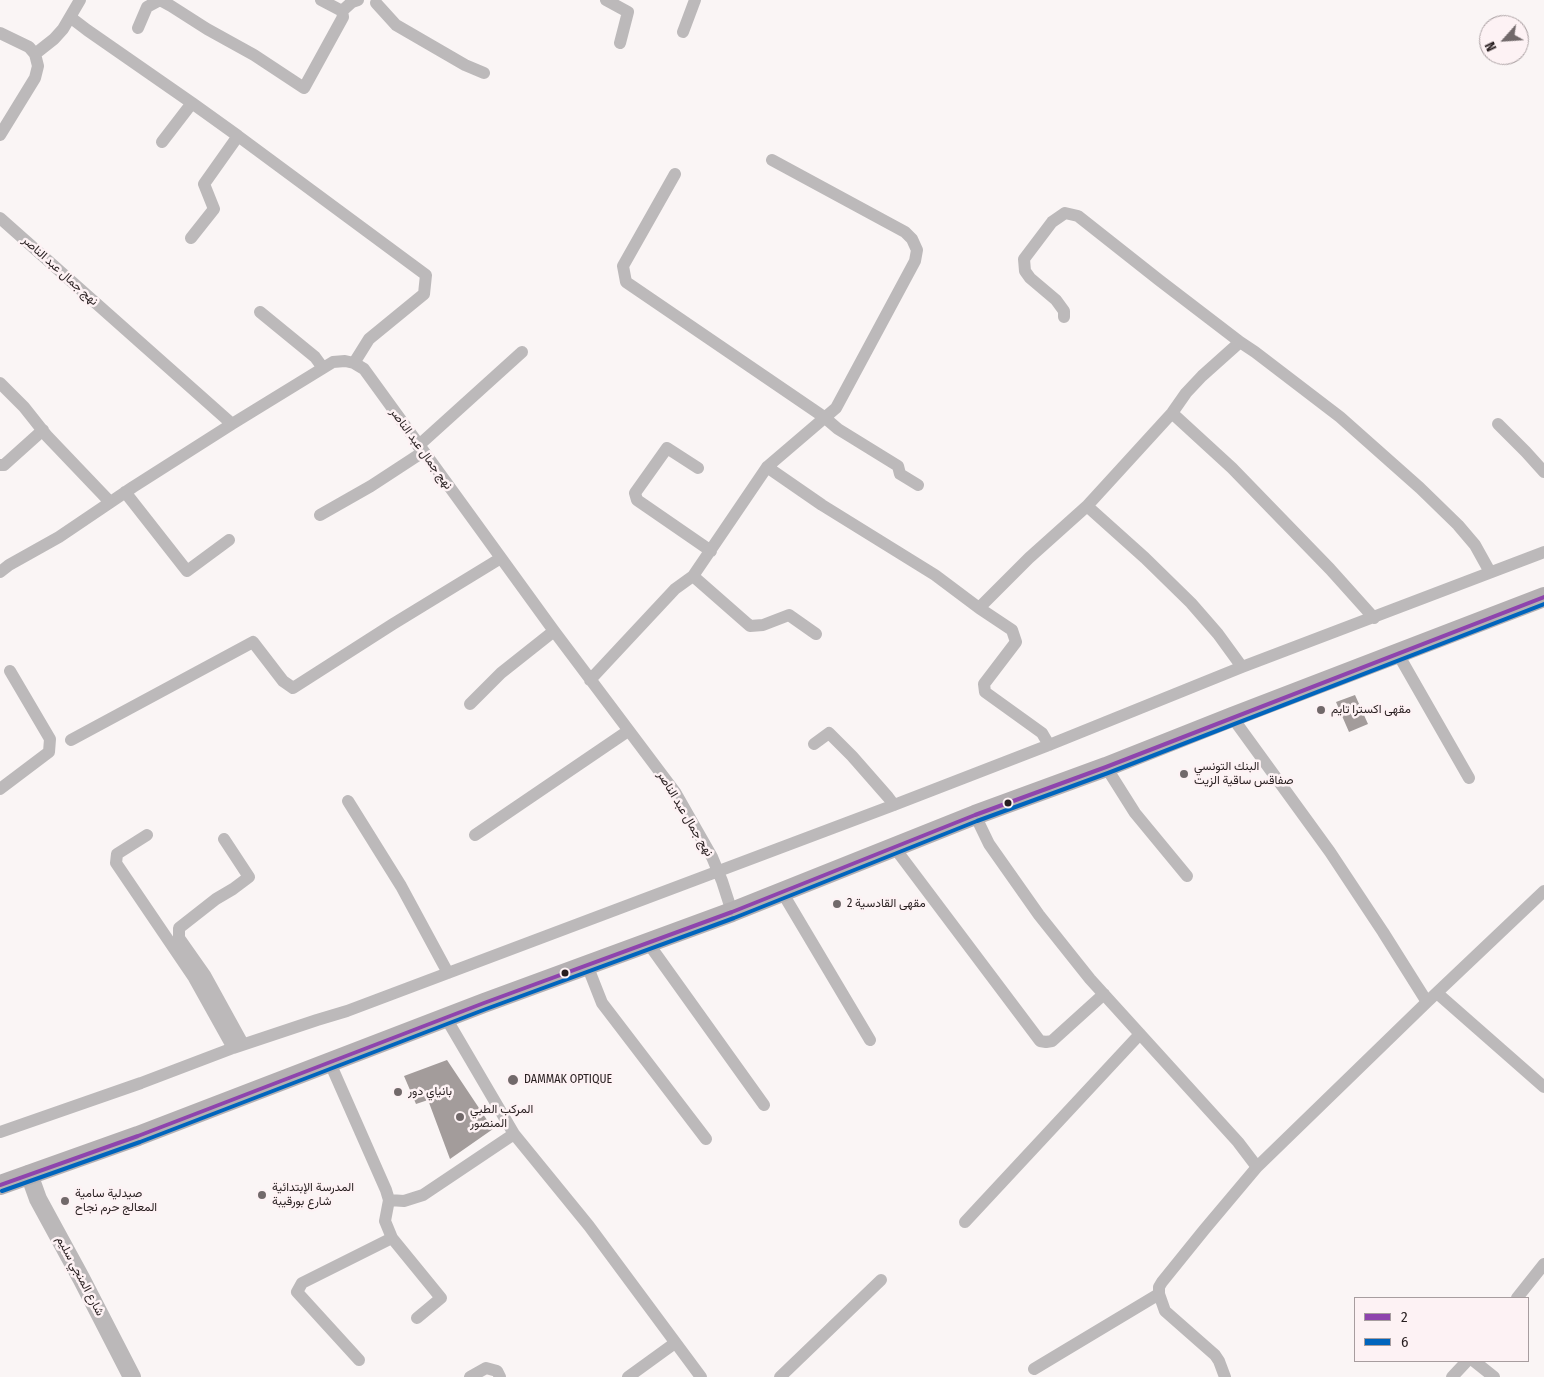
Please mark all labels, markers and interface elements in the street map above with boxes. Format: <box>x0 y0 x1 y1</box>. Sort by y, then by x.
north arrow <box>1479 15 1529 65</box>
text: N <box>1481 39 1500 54</box>
street label: نهج جمال عبد الناصر <box>19 233 101 309</box>
street label: نهج جمال عبد الناصر <box>387 406 455 492</box>
place label: مقهى اكسترا تايم <box>1331 703 1411 717</box>
marker: مقهى اكسترا تايم <box>1315 704 1327 716</box>
place label: البنك التونسي صفاقس ساقية الزيت <box>1194 760 1294 788</box>
marker: البنك التونسي صفاقس ساقية الزيت <box>1178 768 1190 780</box>
street label: نهج جمال عبد الناصر <box>654 769 716 859</box>
unlabelled marker <box>1003 798 1013 808</box>
place label: مقهى القادسية 2 <box>847 897 926 911</box>
marker: مقهى القادسية 2 <box>831 898 843 910</box>
unlabelled marker <box>560 968 570 978</box>
marker: DAMMAK OPTIQUE <box>506 1073 520 1087</box>
place label: DAMMAK OPTIQUE <box>524 1073 612 1087</box>
place label: بانياي دور <box>408 1085 452 1099</box>
marker: بانياي دور <box>392 1086 404 1098</box>
place label: المركب الطبي المنصور <box>470 1103 533 1131</box>
marker: المركب الطبي المنصور <box>454 1111 466 1123</box>
place label: المدرسة الإبتدائية شارع بورقيبة <box>272 1181 354 1209</box>
place label: صيدلية سامية المعالج حرم نجاح <box>75 1187 157 1215</box>
marker: المدرسة الإبتدائية شارع بورقيبة <box>256 1189 268 1201</box>
marker: صيدلية سامية المعالج حرم نجاح <box>59 1195 71 1207</box>
street label: شارع المنجي سليم <box>53 1234 107 1318</box>
legend <box>1354 1297 1529 1362</box>
text: 2 <box>1401 1308 1408 1326</box>
text: 6 <box>1401 1333 1408 1351</box>

